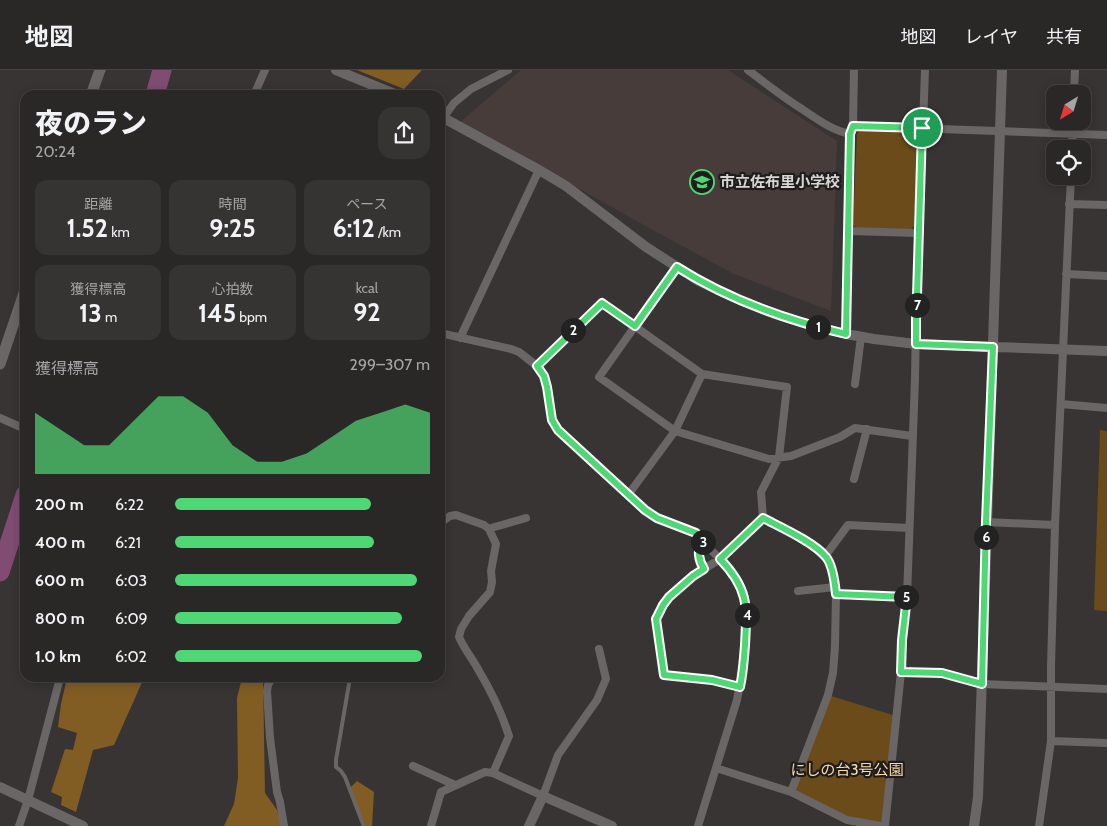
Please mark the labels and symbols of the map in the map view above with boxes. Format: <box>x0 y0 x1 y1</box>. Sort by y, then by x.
north arrow <box>1046 85 1091 130</box>
pin <box>901 107 943 149</box>
school or university icon: 市立佐布里小学校 <box>689 169 715 195</box>
place label: 市立佐布里小学校 <box>720 173 840 191</box>
pin: 7 <box>904 292 930 318</box>
pin: 1 <box>806 314 830 340</box>
pin: 2 <box>560 318 586 342</box>
pin: 6 <box>974 524 998 550</box>
pin: 3 <box>690 530 716 554</box>
pin: 5 <box>894 584 918 610</box>
pin: 4 <box>734 602 760 628</box>
park label: にしの台3号公園 <box>790 761 904 779</box>

